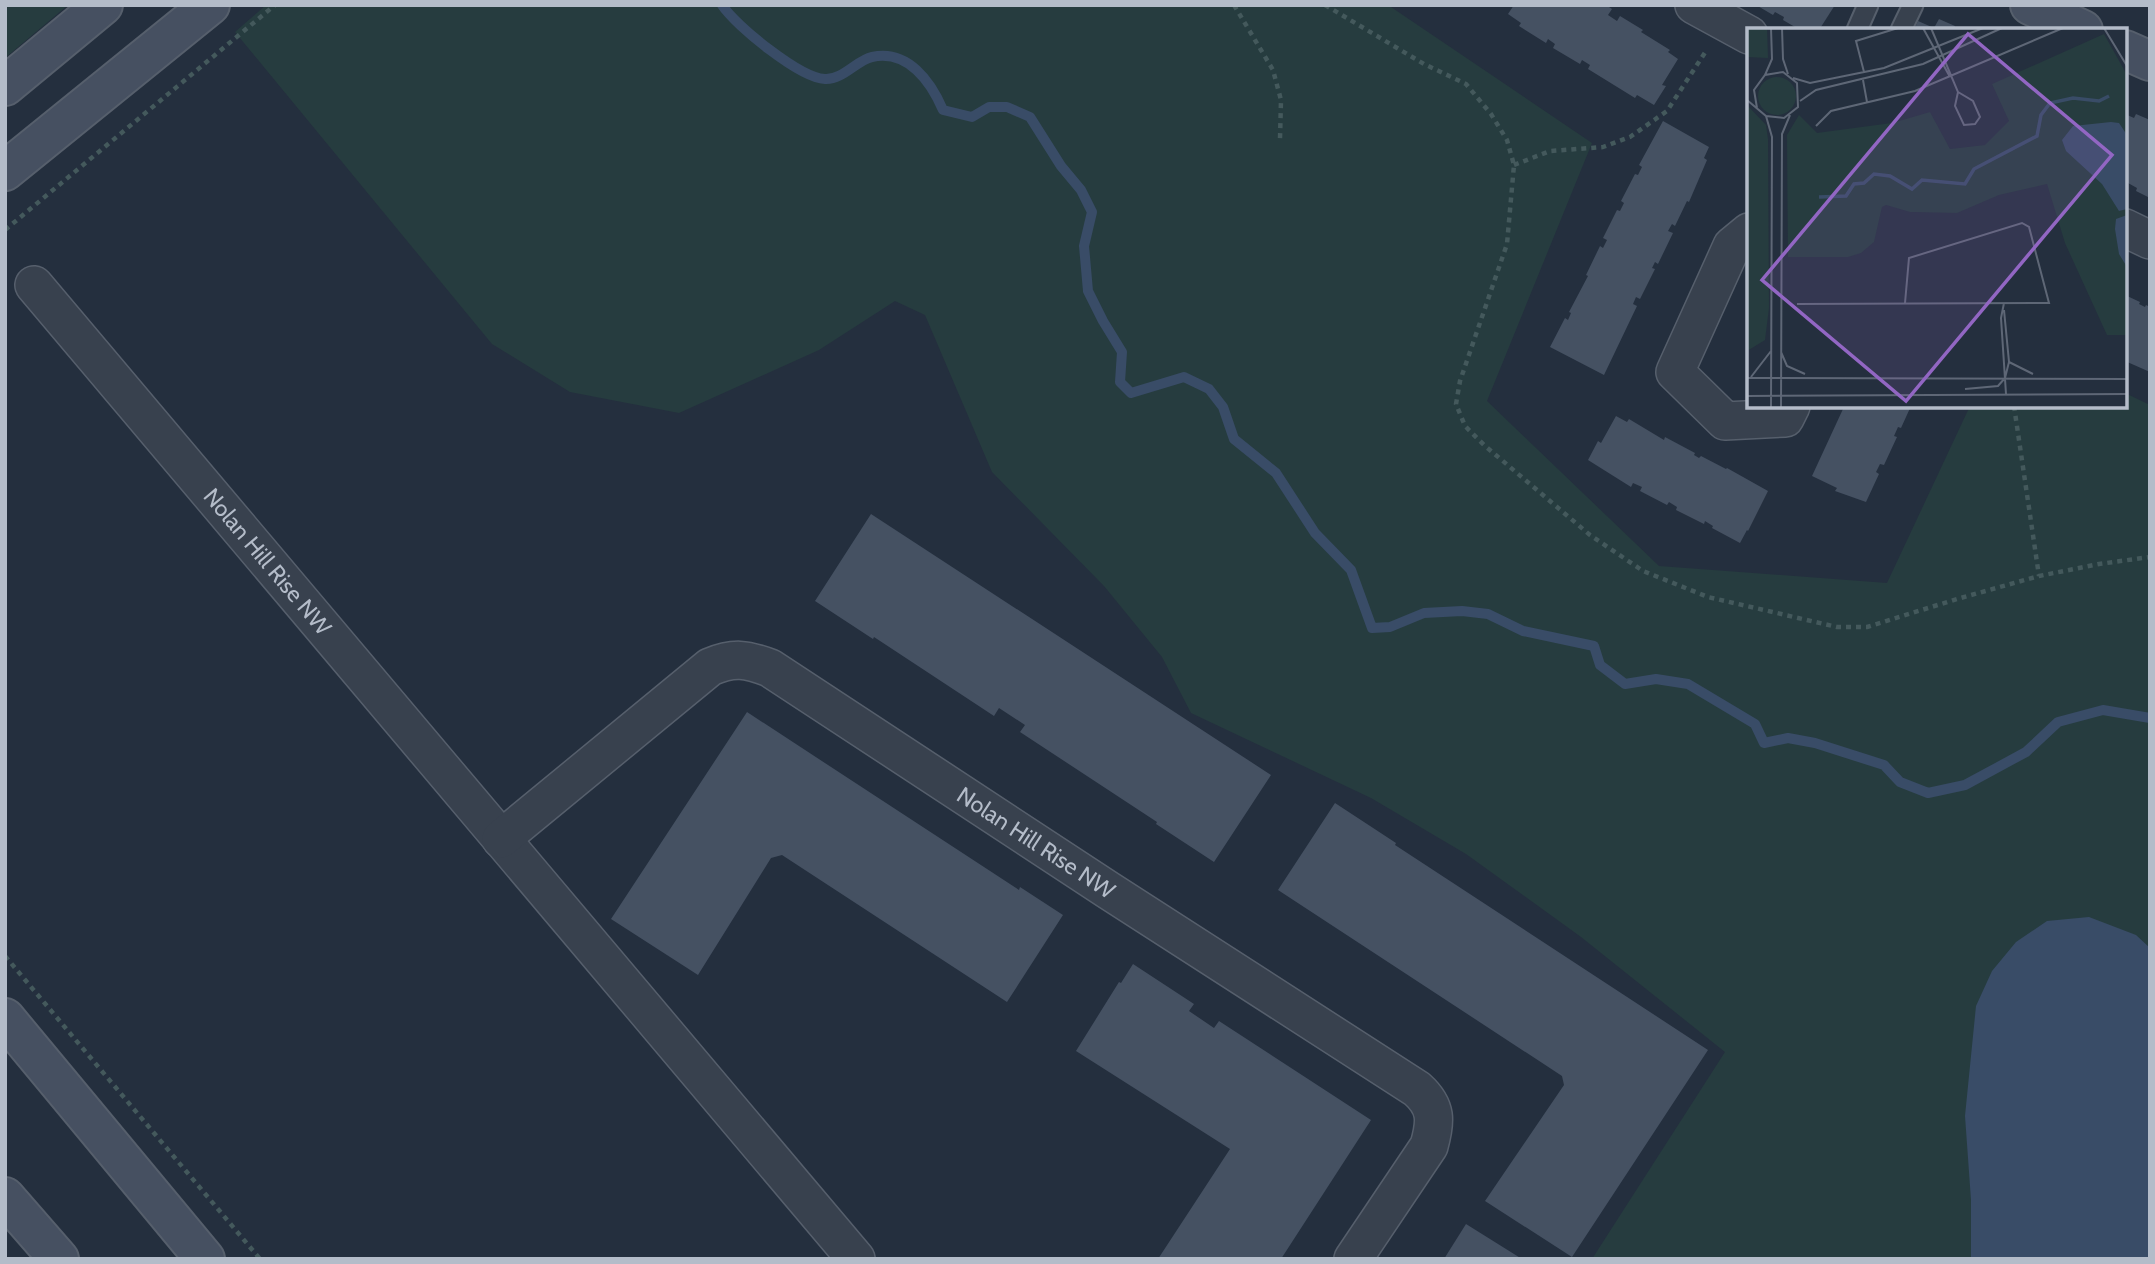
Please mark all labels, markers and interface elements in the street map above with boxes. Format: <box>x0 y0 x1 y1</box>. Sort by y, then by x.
inset map <box>1747 28 2127 408</box>
street label: Nolan Hill Rise NW <box>198 483 337 641</box>
street label: Nolan Hill Rise NW <box>952 781 1120 905</box>

